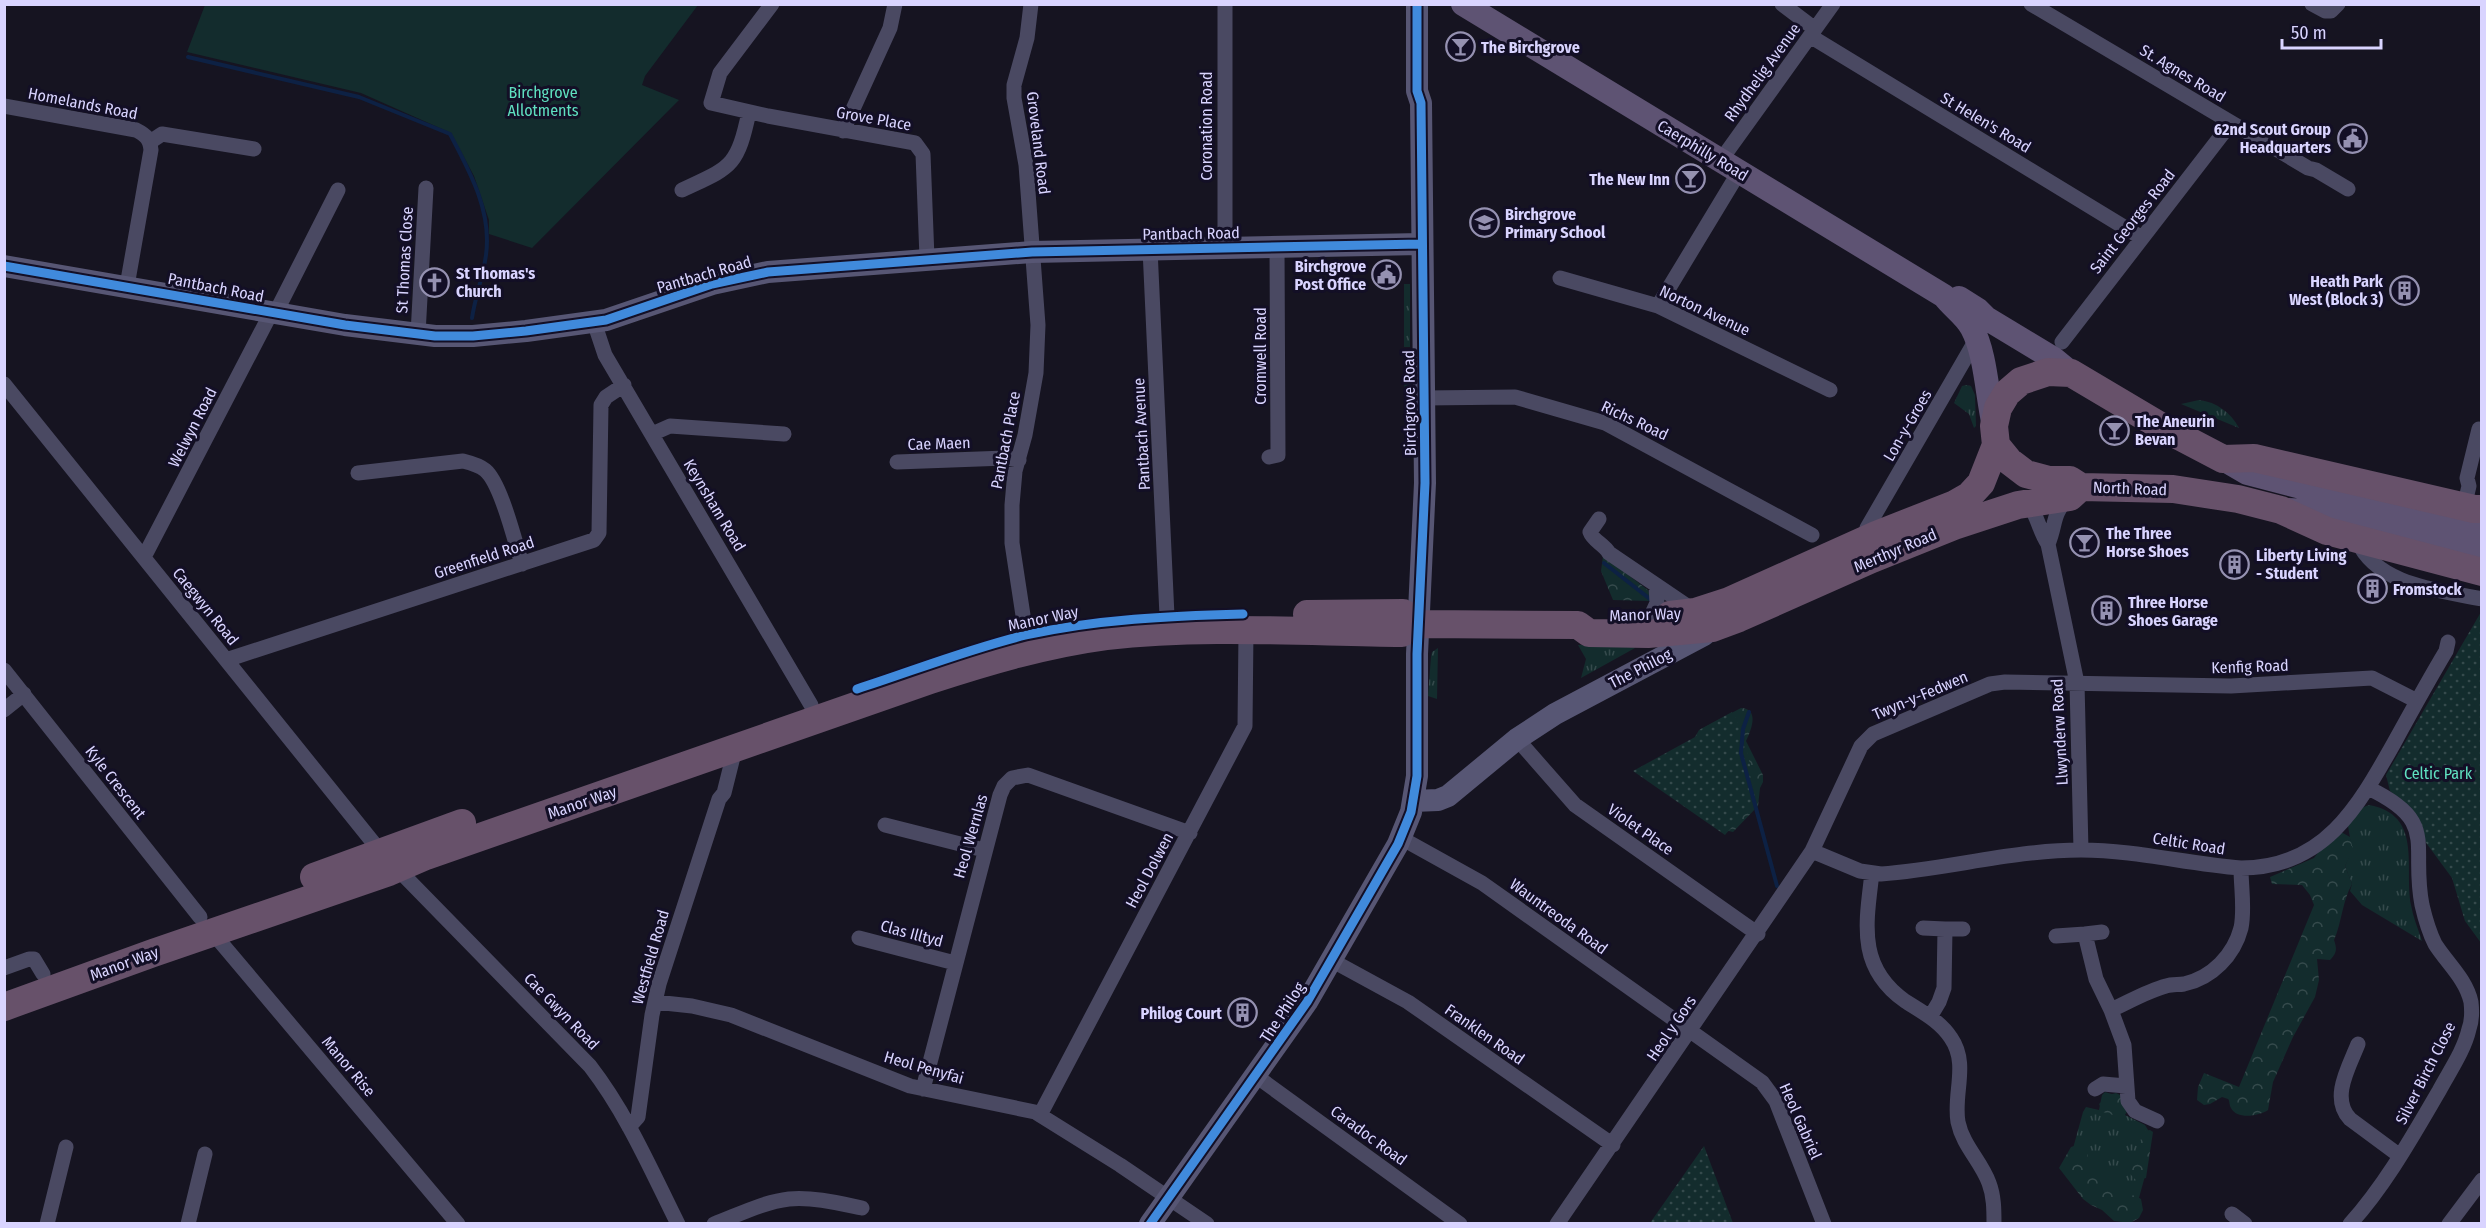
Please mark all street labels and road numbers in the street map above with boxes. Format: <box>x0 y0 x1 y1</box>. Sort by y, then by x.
street label: Rhydhelig Avenue <box>1720 19 1804 125</box>
street label: St. Agnes Road <box>2137 40 2229 106</box>
street label: Coronation Road <box>1197 71 1216 181</box>
street label: Homelands Road <box>27 84 139 123</box>
street label: St Helen's Road <box>1937 88 2034 157</box>
street label: Groveland Road <box>1023 91 1054 196</box>
street label: Grove Place <box>835 103 913 134</box>
street label: Caerphilly Road <box>1654 116 1752 185</box>
street label: Saint Georges Road <box>2086 165 2179 277</box>
street label: St Thomas Close <box>392 206 417 314</box>
street label: Pantbach Road <box>1142 223 1240 244</box>
street label: Pantbach Road <box>655 252 754 297</box>
street label: Pantbach Road <box>166 269 266 306</box>
street label: Norton Avenue <box>1657 281 1753 340</box>
street label: Cromwell Road <box>1251 307 1270 405</box>
street label: Birchgrove Road <box>1399 350 1420 456</box>
street label: Pantbach Avenue <box>1129 377 1154 491</box>
street label: Welwyn Road <box>164 384 221 470</box>
street label: Lon-y-Groes <box>1879 386 1936 464</box>
street label: Pantbach Place <box>987 390 1024 490</box>
street label: Richs Road <box>1598 397 1671 444</box>
street label: Cae Maen <box>907 433 971 454</box>
street label: Keynsham Road <box>680 456 749 555</box>
street label: North Road <box>2093 478 2167 499</box>
street label: Merthyr Road <box>1851 525 1939 576</box>
street label: Greenfield Road <box>432 532 537 583</box>
street label: Caegwyn Road <box>169 564 243 649</box>
street label: Manor Way <box>1006 602 1081 635</box>
street label: Manor Way <box>1609 604 1682 625</box>
street label: The Philog <box>1606 644 1675 692</box>
street label: Kenfig Road <box>2211 656 2289 677</box>
street label: Twyn-y-Fedwen <box>1870 667 1971 724</box>
street label: Llwynderw Road <box>2047 678 2072 786</box>
street label: Kyle Crescent <box>81 742 150 823</box>
street label: Manor Way <box>545 782 620 823</box>
street label: Heol Wernlas <box>949 792 992 880</box>
street label: Violet Place <box>1604 800 1677 859</box>
street label: Celtic Road <box>2151 828 2226 859</box>
street label: Heol Dolwen <box>1122 829 1177 911</box>
street label: Wauntreoda Road <box>1506 875 1611 958</box>
street label: Westfield Road <box>628 908 673 1007</box>
street label: Clas Illtyd <box>879 916 945 951</box>
street label: Manor Way <box>87 942 162 985</box>
street label: Cae Gwyn Road <box>520 969 603 1054</box>
street label: The Philog <box>1256 978 1309 1046</box>
street label: Heol y Gors <box>1643 992 1700 1065</box>
street label: Franklen Road <box>1441 1000 1528 1069</box>
street label: Silver Birch Close <box>2391 1019 2460 1128</box>
street label: Manor Rise <box>318 1032 379 1100</box>
street label: Heol Penyfai <box>882 1047 966 1088</box>
street label: Heol Gabriel <box>1775 1080 1826 1162</box>
street label: Caradoc Road <box>1327 1101 1410 1169</box>

